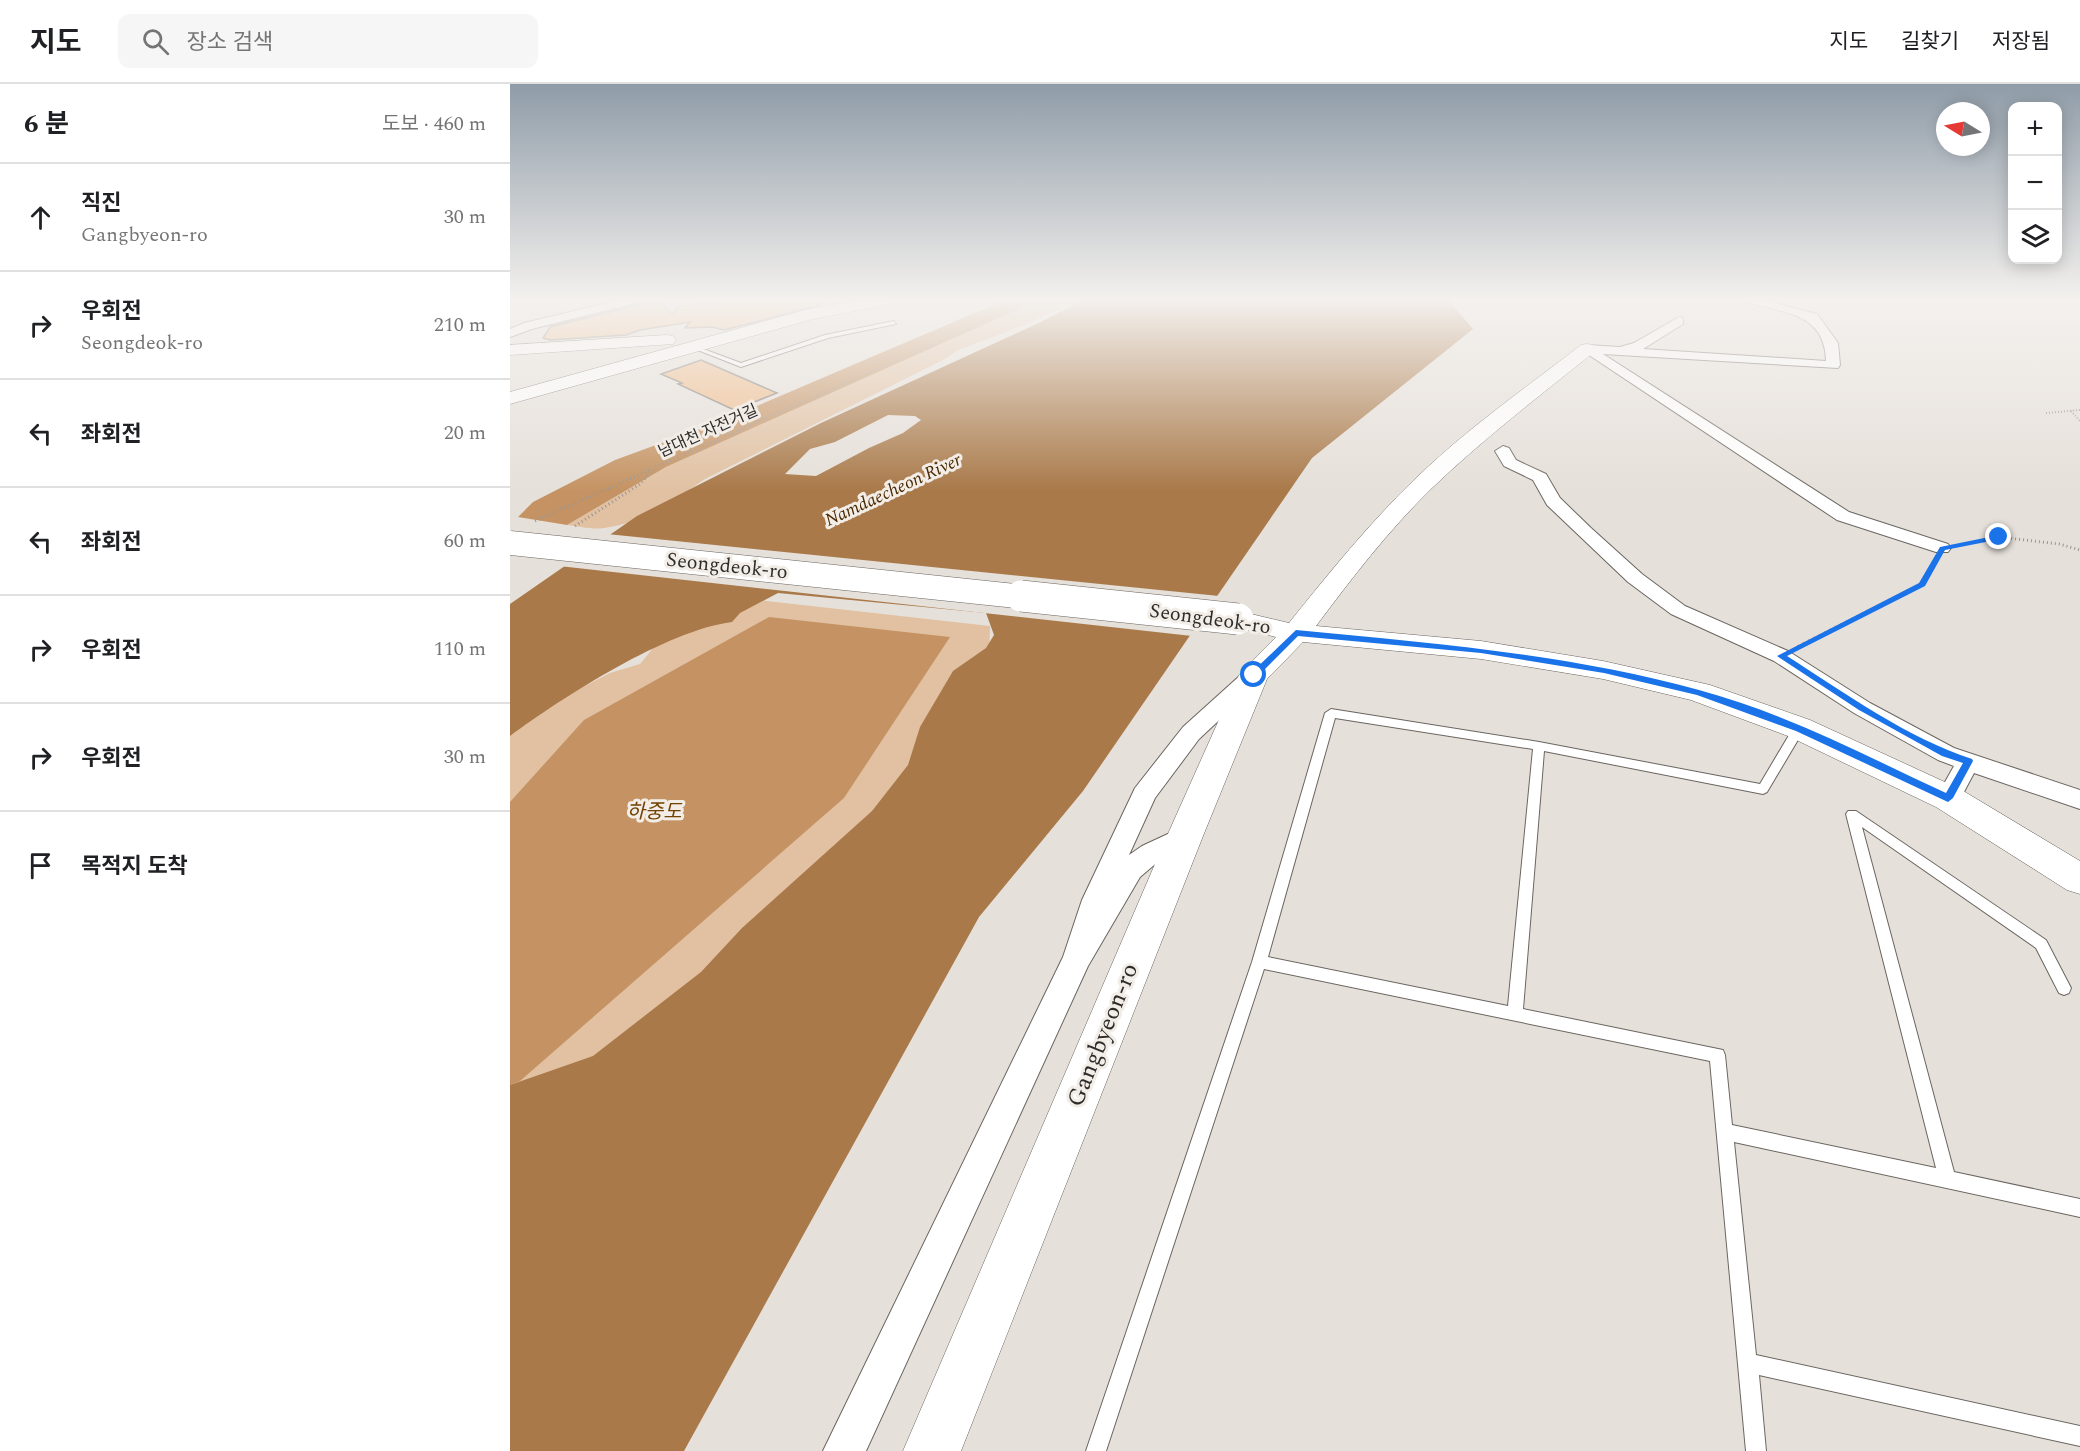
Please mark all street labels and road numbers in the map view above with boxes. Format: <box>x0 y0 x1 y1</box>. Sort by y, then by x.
street label: 남대천 자전거길 <box>654 398 762 464</box>
street label: Seongdeok-ro <box>665 545 789 587</box>
street label: Seongdeok-ro <box>1147 596 1273 642</box>
street label: Gangbyeon-ro <box>1058 958 1148 1112</box>

